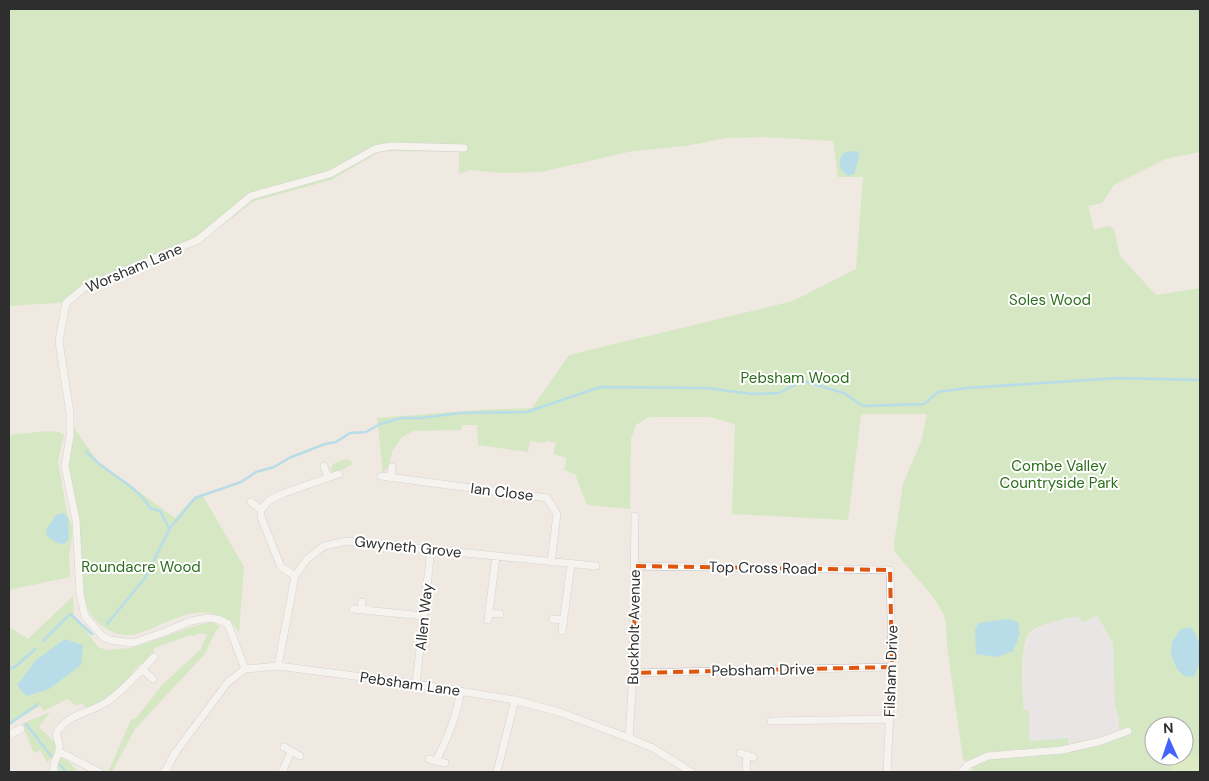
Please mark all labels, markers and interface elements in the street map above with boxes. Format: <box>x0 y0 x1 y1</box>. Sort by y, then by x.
street label: Worsham Lane <box>83 239 185 297</box>
park label: Soles Wood <box>1009 290 1091 310</box>
park label: Pebsham Wood <box>741 368 849 388</box>
park label: Combe Valley Countryside Park <box>1000 456 1119 493</box>
street label: Ian Close <box>469 478 535 506</box>
street label: Gwyneth Grove <box>353 531 463 563</box>
park label: Roundacre Wood <box>81 557 201 577</box>
street label: Top Cross Road <box>709 557 817 579</box>
street label: Buckholt Avenue <box>623 569 645 685</box>
street label: Allen Way <box>411 582 438 652</box>
street label: Filsham Drive <box>879 625 903 717</box>
street label: Pebsham Drive <box>711 659 815 681</box>
street label: Pebsham Lane <box>359 667 461 701</box>
north arrow <box>1144 716 1194 766</box>
text: N <box>1163 719 1174 737</box>

